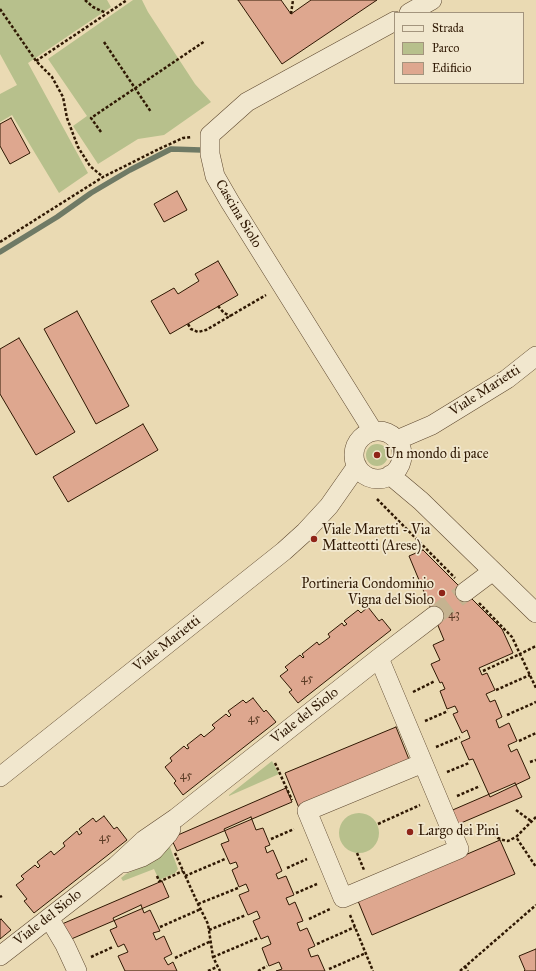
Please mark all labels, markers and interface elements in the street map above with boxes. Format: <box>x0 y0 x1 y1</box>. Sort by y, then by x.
legend <box>394 12 524 84</box>
text: Strada <box>432 21 464 35</box>
text: Parco <box>432 41 459 55</box>
text: Edificio <box>432 61 471 75</box>
street label: Cascina Siolo <box>211 177 265 251</box>
street label: Viale Marietti <box>446 362 524 420</box>
place label: Un mondo di pace <box>385 447 489 463</box>
marker: Un mondo di pace <box>372 450 382 460</box>
place label: Viale Maretti - Via Matteotti (Arese) <box>322 523 430 556</box>
marker: Viale Maretti - Via Matteotti (Arese) <box>309 534 319 544</box>
place label: Portineria Condominio Vigna del Siolo <box>301 577 434 610</box>
marker: Portineria Condominio Vigna del Siolo <box>437 588 447 598</box>
house number: 43 <box>448 608 460 622</box>
street label: Viale Marietti <box>130 612 204 676</box>
house number: 45 <box>301 672 313 686</box>
street label: Viale del Siolo <box>268 684 342 748</box>
house number: 45 <box>248 712 260 726</box>
house number: 45 <box>180 769 192 783</box>
place label: Largo dei Pini <box>418 824 499 840</box>
marker: Largo dei Pini <box>405 827 415 837</box>
house number: 45 <box>99 831 111 845</box>
street label: Viale del Siolo <box>11 886 85 950</box>

